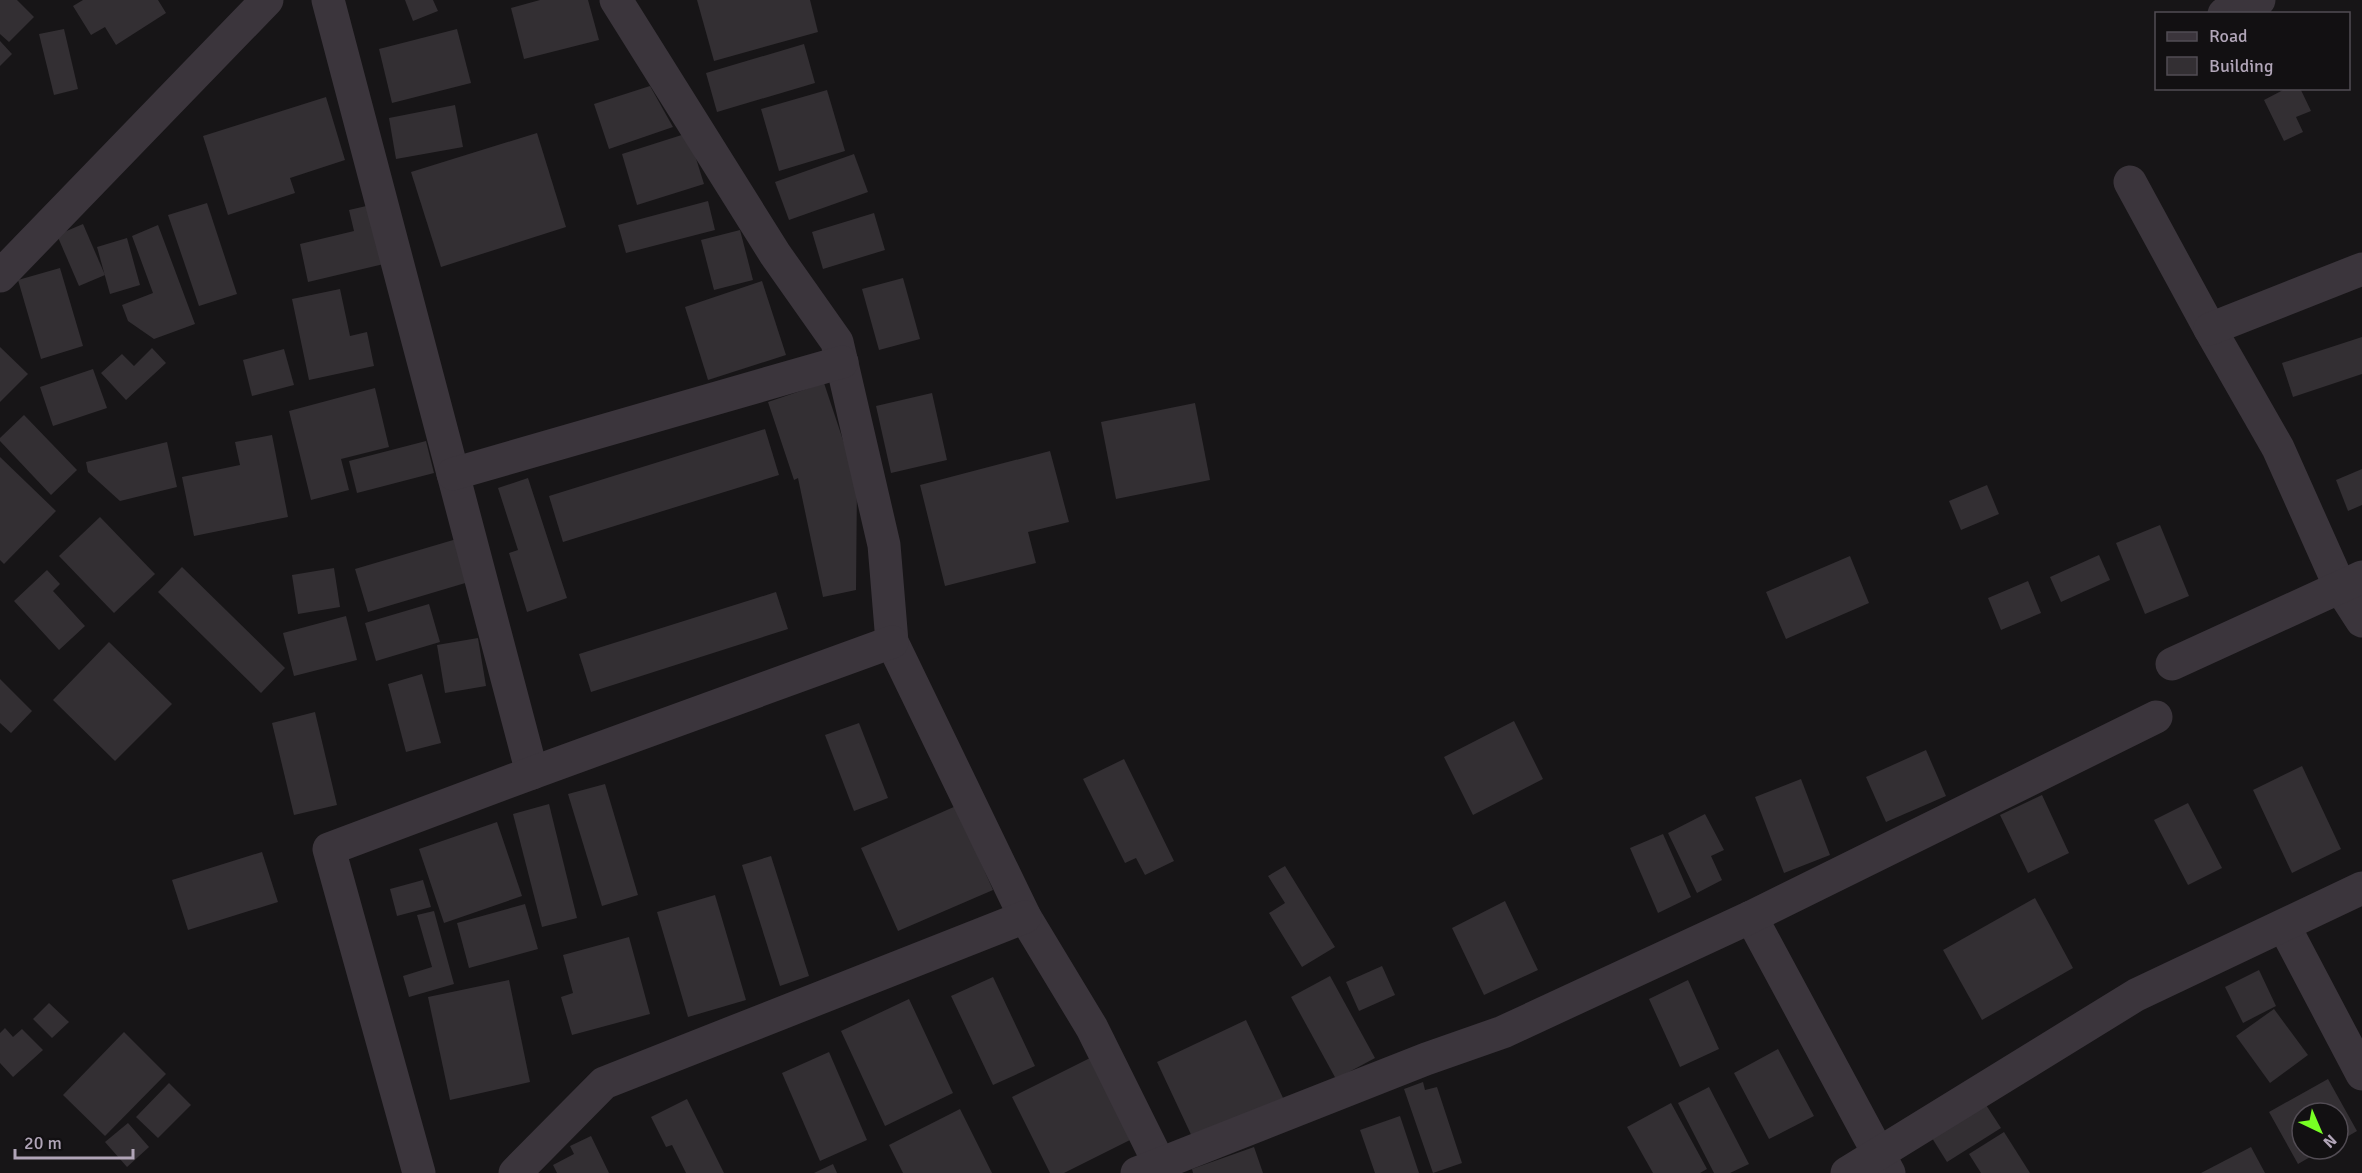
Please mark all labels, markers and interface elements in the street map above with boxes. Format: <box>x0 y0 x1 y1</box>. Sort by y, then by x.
legend <box>2155 12 2350 90</box>
text: Road <box>2209 25 2248 47</box>
text: Building <box>2209 55 2273 77</box>
north arrow <box>2290 1101 2350 1161</box>
scale bar <box>15 1122 134 1160</box>
text: N <box>2319 1130 2341 1152</box>
text: 20 m <box>24 1132 62 1154</box>

